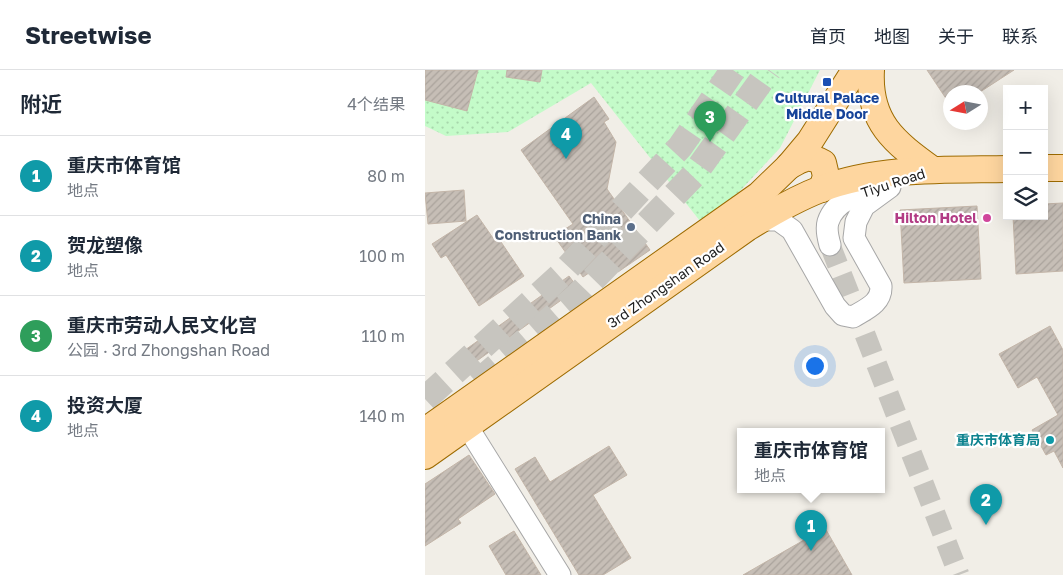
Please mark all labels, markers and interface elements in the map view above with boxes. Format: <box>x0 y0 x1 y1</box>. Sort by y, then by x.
text: Streetwise <box>25 20 152 49</box>
text: 首页 <box>810 25 846 47</box>
text: 地图 <box>874 25 910 47</box>
text: 关于 <box>938 25 974 47</box>
text: 联系 <box>1002 25 1038 47</box>
marker: Cultural Palace Middle Door <box>821 76 833 88</box>
north arrow <box>943 85 988 130</box>
map controls <box>1003 85 1048 220</box>
button: + <box>1003 85 1048 130</box>
place label: Cultural Palace Middle Door <box>775 89 879 122</box>
text: 附近 <box>20 91 62 117</box>
text: 4个结果 <box>347 94 405 114</box>
pin: 3 <box>694 101 726 142</box>
pin: 4 <box>550 118 582 159</box>
button: − <box>1003 130 1048 175</box>
text: 重庆市体育馆 <box>67 153 181 176</box>
street label: Tiyu Road <box>859 164 927 201</box>
text: 1 <box>32 166 40 186</box>
text: 80 m <box>367 166 405 186</box>
button: layers <box>1003 175 1048 220</box>
text: 地点 <box>67 180 99 200</box>
place label: Hilton Hotel <box>895 209 977 226</box>
place label: China Construction Bank <box>495 210 621 243</box>
marker: Hilton Hotel <box>981 212 993 224</box>
marker: China Construction Bank <box>625 221 637 233</box>
text: 贺龙塑像 <box>67 233 143 256</box>
street label: 3rd Zhongshan Road <box>604 238 727 331</box>
text: 2 <box>31 246 41 266</box>
text: 100 m <box>359 246 405 266</box>
text: 地点 <box>67 260 99 280</box>
text: 重庆市劳动人民文化宫 <box>67 313 257 336</box>
text: 3 <box>31 326 41 346</box>
text: 110 m <box>361 326 405 346</box>
text: 公园 · 3rd Zhongshan Road <box>67 340 270 360</box>
your location <box>802 353 828 379</box>
text: 投资大厦 <box>67 393 143 416</box>
text: 4 <box>31 406 41 426</box>
text: 140 m <box>359 406 405 426</box>
text: 地点 <box>67 420 99 440</box>
popup <box>737 428 885 493</box>
place label: 重庆市体育局 <box>956 431 1040 448</box>
marker: 重庆市体育局 <box>1044 434 1056 446</box>
text: 重庆市体育馆 <box>754 438 868 461</box>
text: 地点 <box>754 465 786 485</box>
pin: 2 <box>970 484 1002 525</box>
pin: 1 <box>795 510 827 551</box>

